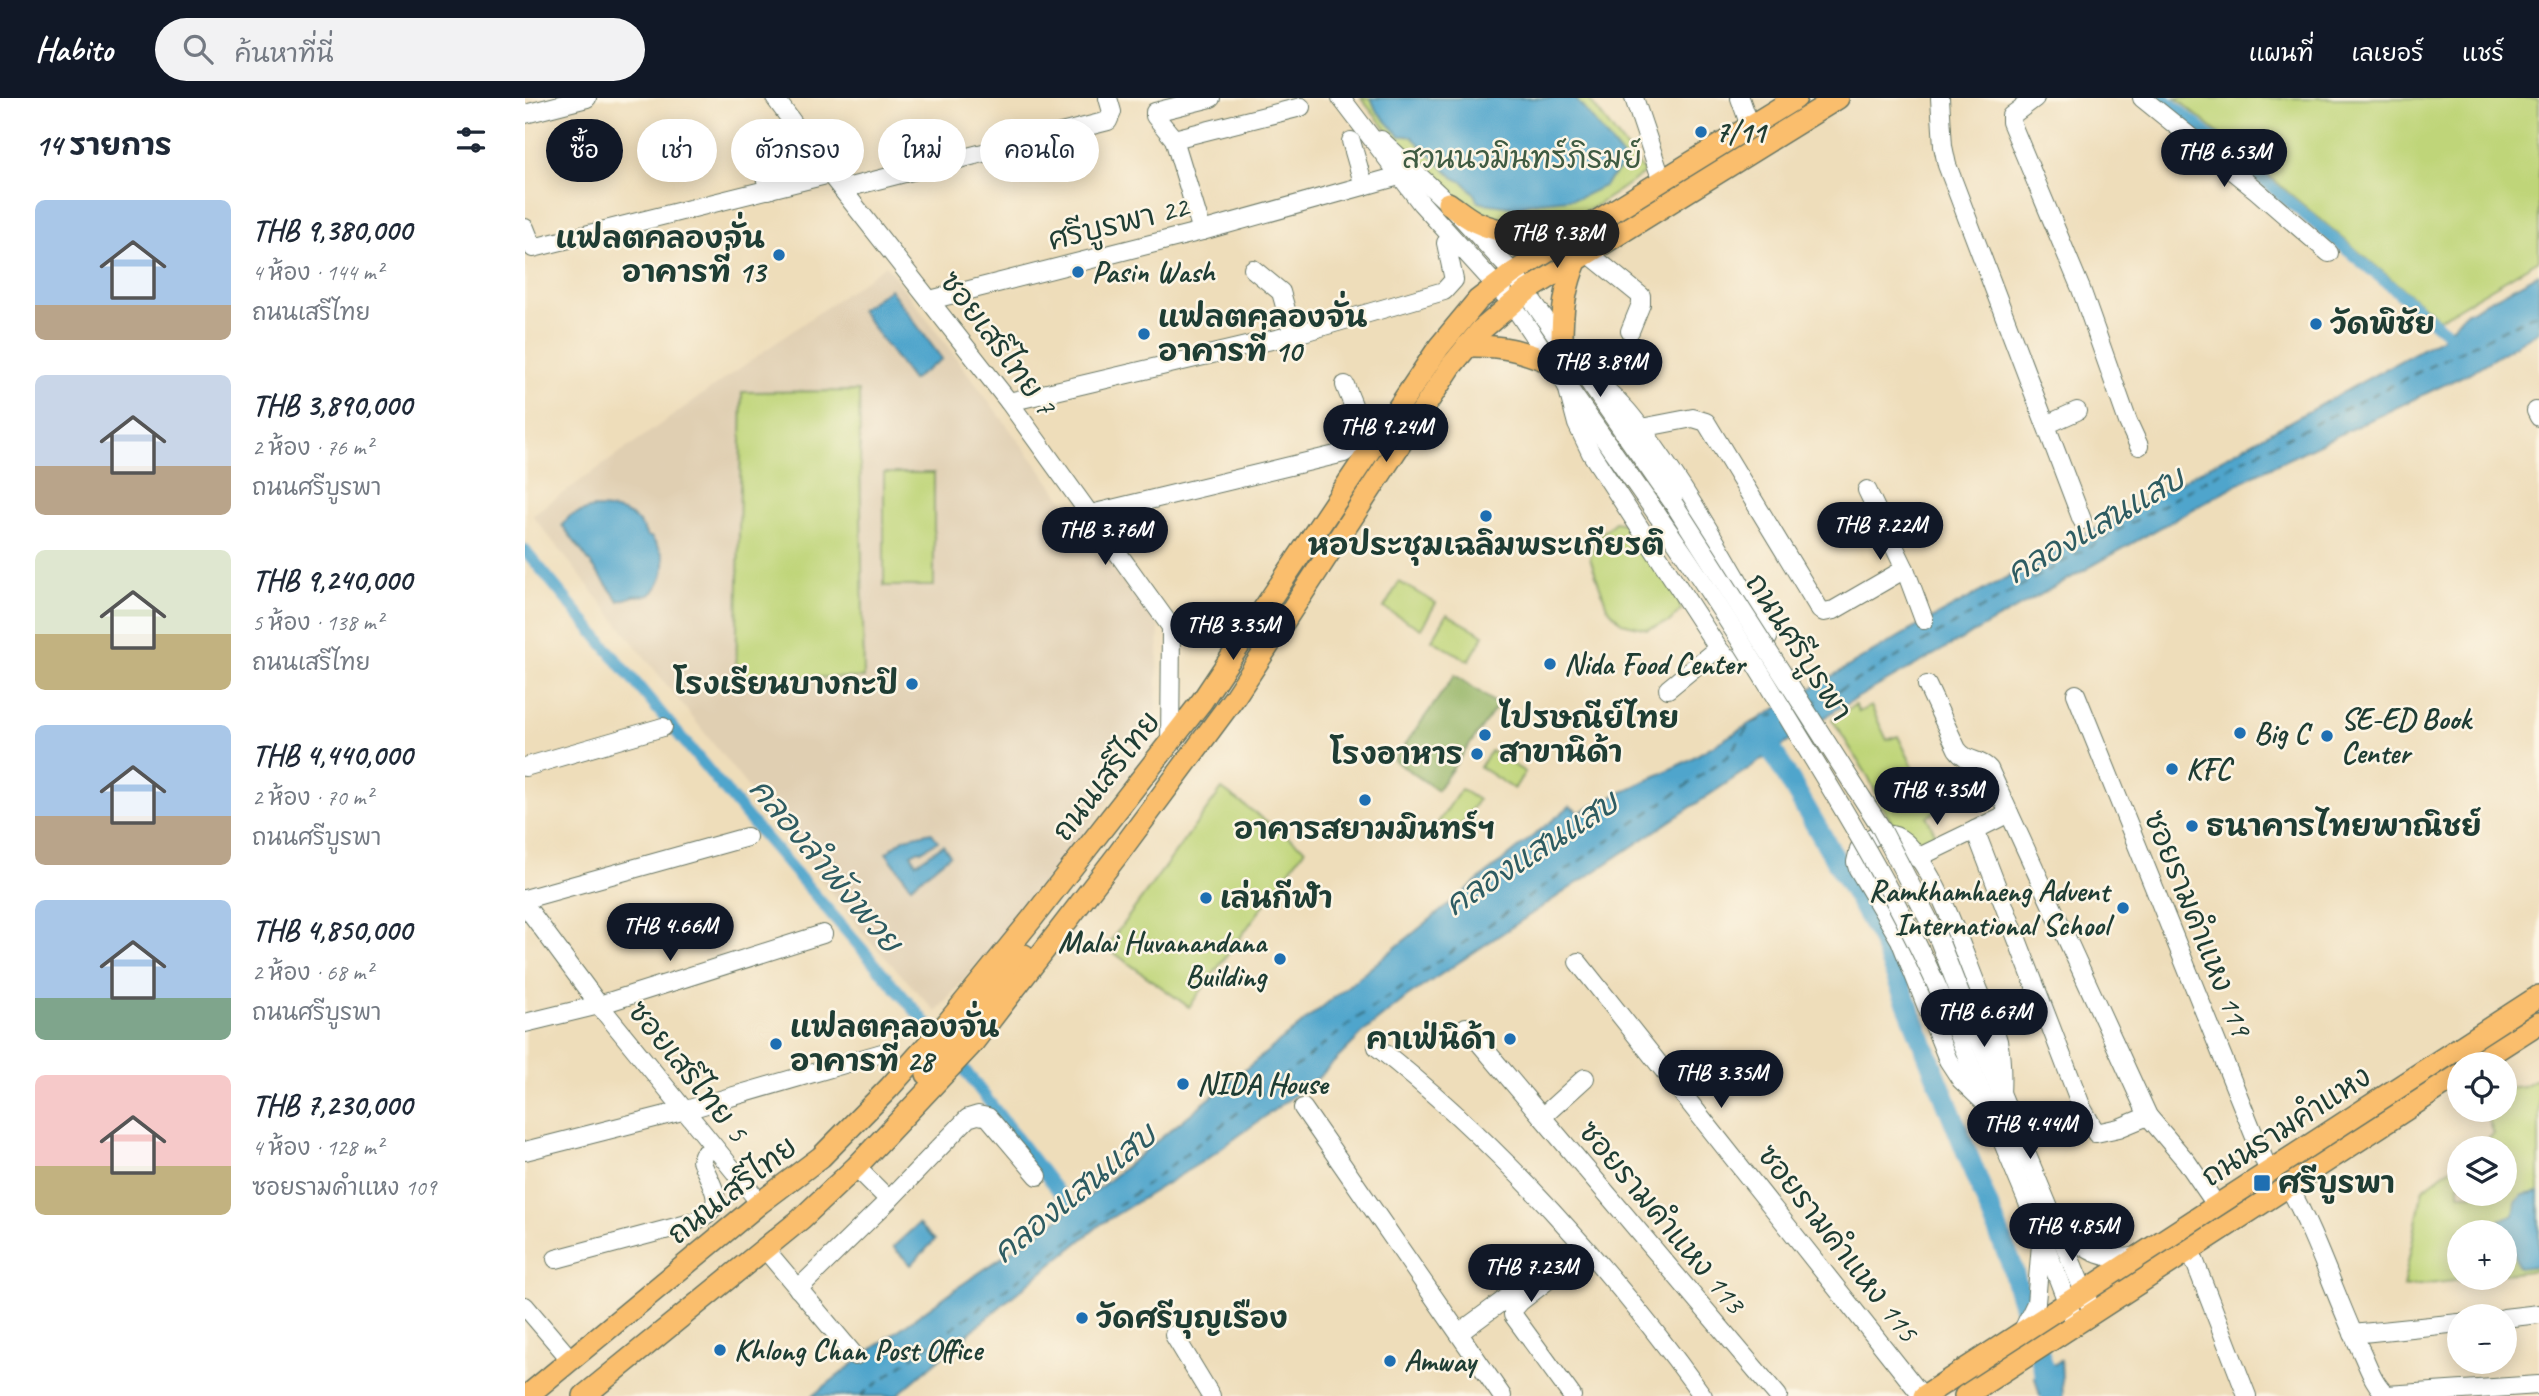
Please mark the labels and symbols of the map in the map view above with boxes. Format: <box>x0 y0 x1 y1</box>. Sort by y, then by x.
place label: 7/11 <box>1715 113 1769 151</box>
marker: 7/11 <box>1693 124 1709 140</box>
pin: THB 6.53M <box>2144 130 2304 189</box>
park label: สวนนวมินทร์ภิรมย์ <box>1402 138 1642 177</box>
street label: ศรีบูรพา 22 <box>1044 187 1195 262</box>
place label: แฟลตคลองจั่น อาคารที่ 13 <box>556 211 767 291</box>
pin: THB 9.38M <box>1477 211 1637 270</box>
marker: แฟลตคลองจั่น อาคารที่ 13 <box>771 247 787 263</box>
place label: Pasin Wash <box>1092 253 1216 291</box>
street label: ซอยเสรีไทย 7 <box>931 263 1066 424</box>
marker: Pasin Wash <box>1070 264 1086 280</box>
place label: แฟลตคลองจั่น อาคารที่ 10 <box>1158 290 1367 370</box>
place label: วัดพิชัย <box>2330 305 2435 343</box>
marker: วัดพิชัย <box>2308 316 2324 332</box>
marker: แฟลตคลองจั่น อาคารที่ 10 <box>1136 326 1152 342</box>
pin: THB 3.89M <box>1520 340 1680 399</box>
pin: THB 9.24M <box>1306 404 1466 464</box>
water label: คลองแสนแสบ <box>1999 457 2194 593</box>
pin: THB 7.22M <box>1800 503 1960 562</box>
pin: THB 3.76M <box>1025 508 1185 567</box>
marker: หอประชุมเฉลิมพระเกียรติ <box>1478 508 1494 524</box>
place label: หอประชุมเฉลิมพระเกียรติ <box>1308 526 1664 566</box>
street label: ถนนศรีบูรพา <box>1735 566 1861 730</box>
pin: THB 3.35M <box>1153 602 1313 662</box>
place label: Nida Food Center <box>1564 645 1748 683</box>
marker: Nida Food Center <box>1542 656 1558 672</box>
place label: โรงเรียนบางกะปิ <box>673 664 898 703</box>
marker: โรงเรียนบางกะปิ <box>904 676 920 692</box>
place label: ไปรษณีย์ไทย สาขานิด้า <box>1498 698 1679 771</box>
place label: SE-ED Book Center <box>2341 700 2473 772</box>
street label: ถนนเสรีไทย <box>1043 703 1169 849</box>
place label: Big C <box>2254 714 2313 752</box>
marker: Big C <box>2232 725 2248 741</box>
marker: ไปรษณีย์ไทย สาขานิด้า <box>1477 727 1493 743</box>
marker: SE-ED Book Center <box>2319 728 2335 744</box>
place label: โรงอาหาร <box>1329 734 1463 773</box>
marker: โรงอาหาร <box>1469 746 1485 762</box>
place label: KFC <box>2186 750 2235 788</box>
marker: KFC <box>2164 761 2180 777</box>
pin: THB 4.35M <box>1857 768 2017 827</box>
water label: คลองลำพังพวย <box>740 769 912 963</box>
water label: คลองแสนแสบ <box>1437 781 1628 925</box>
marker: อาคารสยามมินทร์ฯ <box>1357 792 1373 808</box>
street label: ซอยรามคำแหง 119 <box>2135 805 2261 1044</box>
place label: ธนาคารไทยพาณิชย์ <box>2206 806 2482 845</box>
place label: อาคารสยามมินทร์ฯ <box>1234 810 1496 848</box>
marker: ธนาคารไทยพาณิชย์ <box>2184 818 2200 834</box>
place label: Ramkhamhaeng Advent International School <box>1869 872 2115 944</box>
place label: เล่นกีฬา <box>1220 879 1333 917</box>
marker: เล่นกีฬา <box>1198 890 1214 906</box>
marker: Ramkhamhaeng Advent International School <box>2115 900 2131 916</box>
pin: THB 4.66M <box>590 904 750 963</box>
place label: Malai Huvanandana Building <box>1058 923 1269 995</box>
marker: Malai Huvanandana Building <box>1272 951 1288 967</box>
pin: THB 6.67M <box>1904 990 2064 1049</box>
street label: ซอยเสรีไทย 5 <box>620 992 758 1150</box>
place label: แฟลตคลองจั่น อาคารที่ 28 <box>790 1000 999 1080</box>
place label: คาเฟ่นิด้า <box>1366 1020 1496 1058</box>
marker: คาเฟ่นิด้า <box>1502 1031 1518 1047</box>
marker: แฟลตคลองจั่น อาคารที่ 28 <box>768 1036 784 1052</box>
pin: THB 3.35M <box>1641 1051 1801 1110</box>
street label: ถนนรามคำแหง <box>2194 1057 2378 1195</box>
place label: NIDA House <box>1197 1065 1329 1103</box>
marker: NIDA House <box>1175 1076 1191 1092</box>
pin: THB 4.44M <box>1950 1102 2110 1161</box>
water label: คลองแสนแสบ <box>984 1113 1166 1272</box>
street label: ซอยรามคำแหง 113 <box>1570 1113 1755 1323</box>
street label: ถนนเสรีไทย <box>659 1127 805 1253</box>
street label: ซอยรามคำแหง 115 <box>1749 1137 1928 1350</box>
place label: ศรีบูรพา <box>2278 1164 2395 1204</box>
marker: ศรีบูรพา <box>2252 1173 2272 1193</box>
pin: THB 4.85M <box>1992 1204 2152 1263</box>
pin: THB 7.23M <box>1451 1244 1611 1304</box>
place label: วัดศรีบุญเรือง <box>1096 1299 1288 1339</box>
marker: วัดศรีบุญเรือง <box>1074 1310 1090 1326</box>
place label: Khlong Chan Post Office <box>734 1331 985 1369</box>
marker: Khlong Chan Post Office <box>712 1342 728 1358</box>
place label: Amway <box>1404 1342 1478 1380</box>
marker: Amway <box>1382 1353 1398 1369</box>

